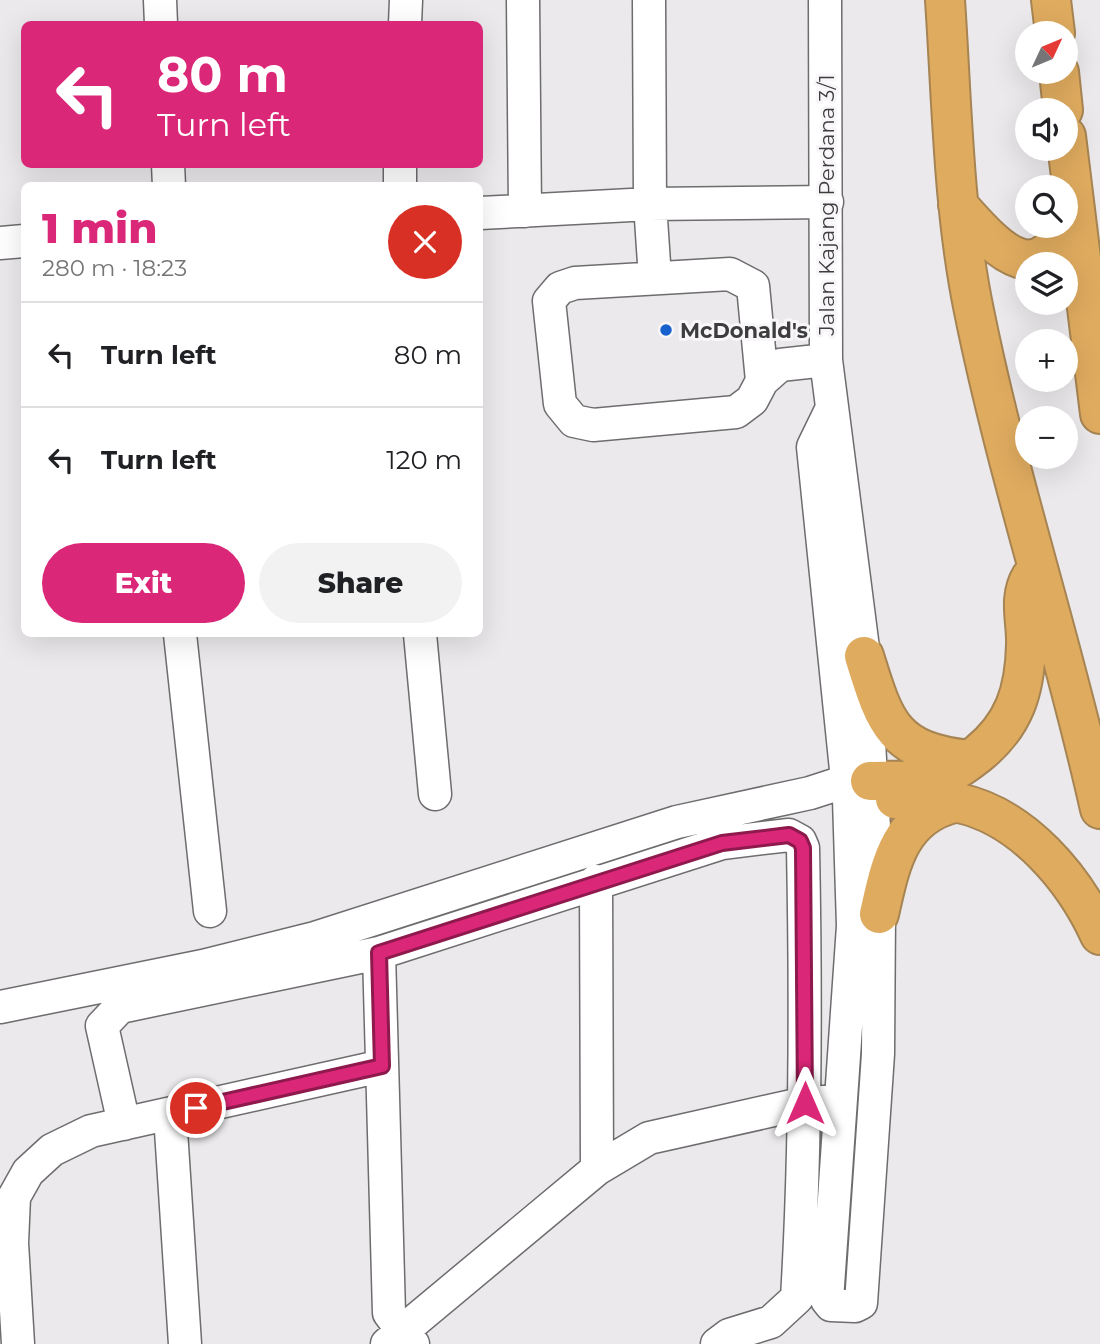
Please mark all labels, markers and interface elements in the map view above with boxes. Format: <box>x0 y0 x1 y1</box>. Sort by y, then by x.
north arrow <box>1015 21 1078 84</box>
map controls <box>1015 21 1078 469</box>
text: 80 m <box>157 45 288 104</box>
icon: left <box>42 49 133 140</box>
street label: Jalan Kajang Perdana 3/1 <box>814 74 839 337</box>
button: sound <box>1015 98 1078 161</box>
text: Turn left <box>157 105 291 144</box>
button: search <box>1015 175 1078 238</box>
text: 1 min <box>42 202 158 254</box>
button: close <box>388 205 462 279</box>
button: layers <box>1015 252 1078 315</box>
text: 280 m · 18:23 <box>42 254 187 282</box>
place label: McDonald's <box>680 318 808 343</box>
marker: McDonald's <box>658 322 674 338</box>
button: + <box>1015 329 1078 392</box>
icon: left <box>42 336 80 374</box>
text: Turn left <box>101 339 217 371</box>
text: 80 m <box>394 339 462 371</box>
button: − <box>1015 406 1078 469</box>
icon: left <box>42 441 80 479</box>
text: Turn left <box>101 444 217 476</box>
text: 120 m <box>386 444 462 476</box>
button: Exit <box>42 543 245 623</box>
button: Share <box>259 543 462 623</box>
position arrow <box>768 1066 842 1140</box>
pin <box>166 1078 226 1138</box>
icon: arrive <box>177 1089 215 1127</box>

